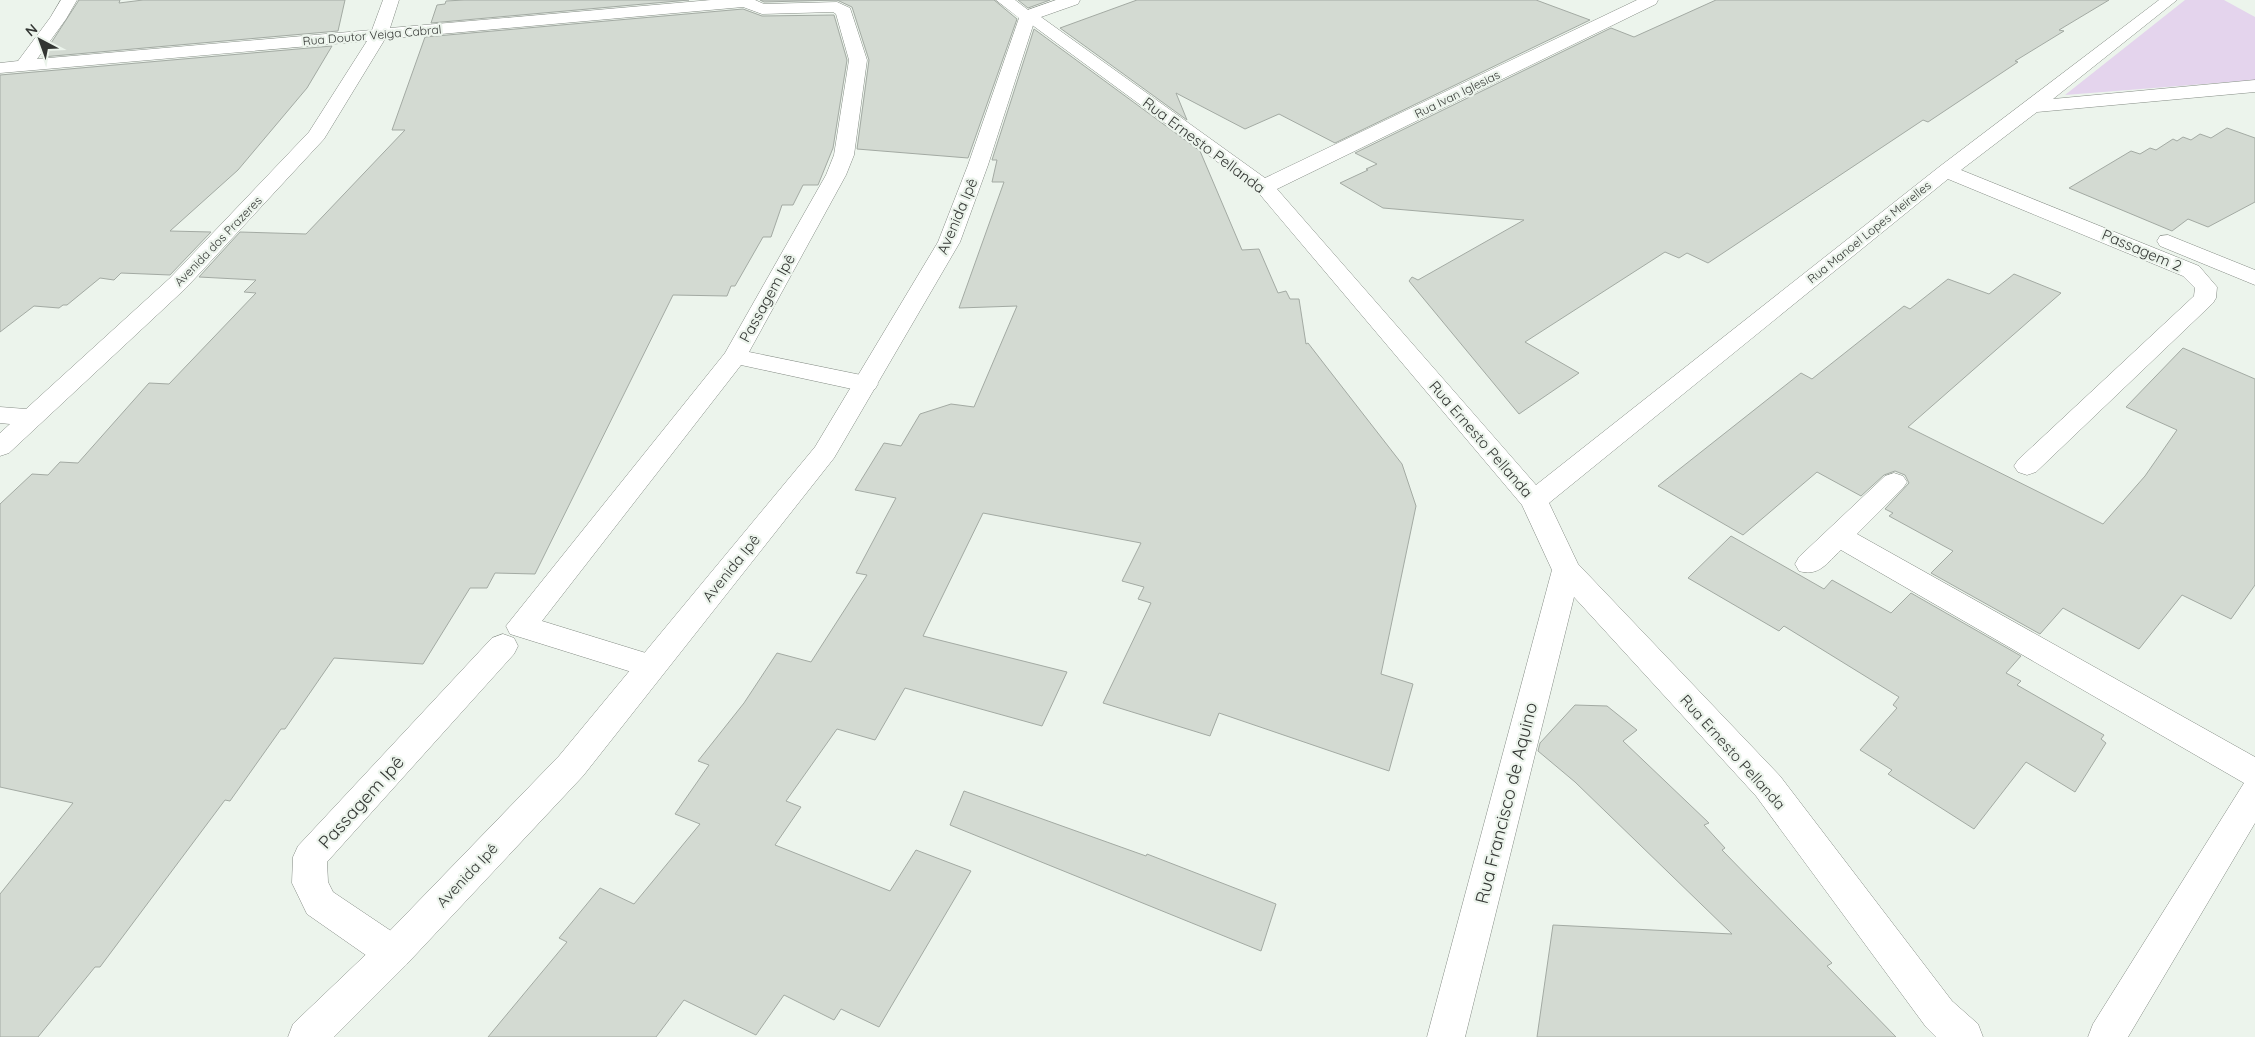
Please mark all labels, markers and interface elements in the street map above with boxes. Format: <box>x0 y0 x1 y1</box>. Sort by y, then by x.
north arrow <box>15 15 65 65</box>
text: N <box>22 20 41 40</box>
street label: Rua Doutor Veiga Cabral <box>302 21 442 49</box>
street label: Rua Ivan Iglesias <box>1412 67 1502 121</box>
street label: Rua Ernesto Pellanda <box>1139 93 1269 197</box>
street label: Avenida Ipê <box>932 175 982 257</box>
street label: Rua Manoel Lopes Meirelles <box>1804 177 1934 286</box>
street label: Avenida dos Prazeres <box>171 193 265 289</box>
street label: Passagem 2 <box>2099 225 2185 275</box>
street label: Passagem Ipê <box>735 251 799 345</box>
street label: Rua Ernesto Pellanda <box>1425 377 1537 501</box>
street label: Avenida Ipê <box>698 531 764 605</box>
street label: Rua Ernesto Pellanda <box>1676 691 1790 813</box>
street label: Rua Francisco de Aquino <box>1470 700 1542 906</box>
street label: Passagem Ipê <box>313 751 409 853</box>
street label: Avenida Ipê <box>432 839 502 911</box>

